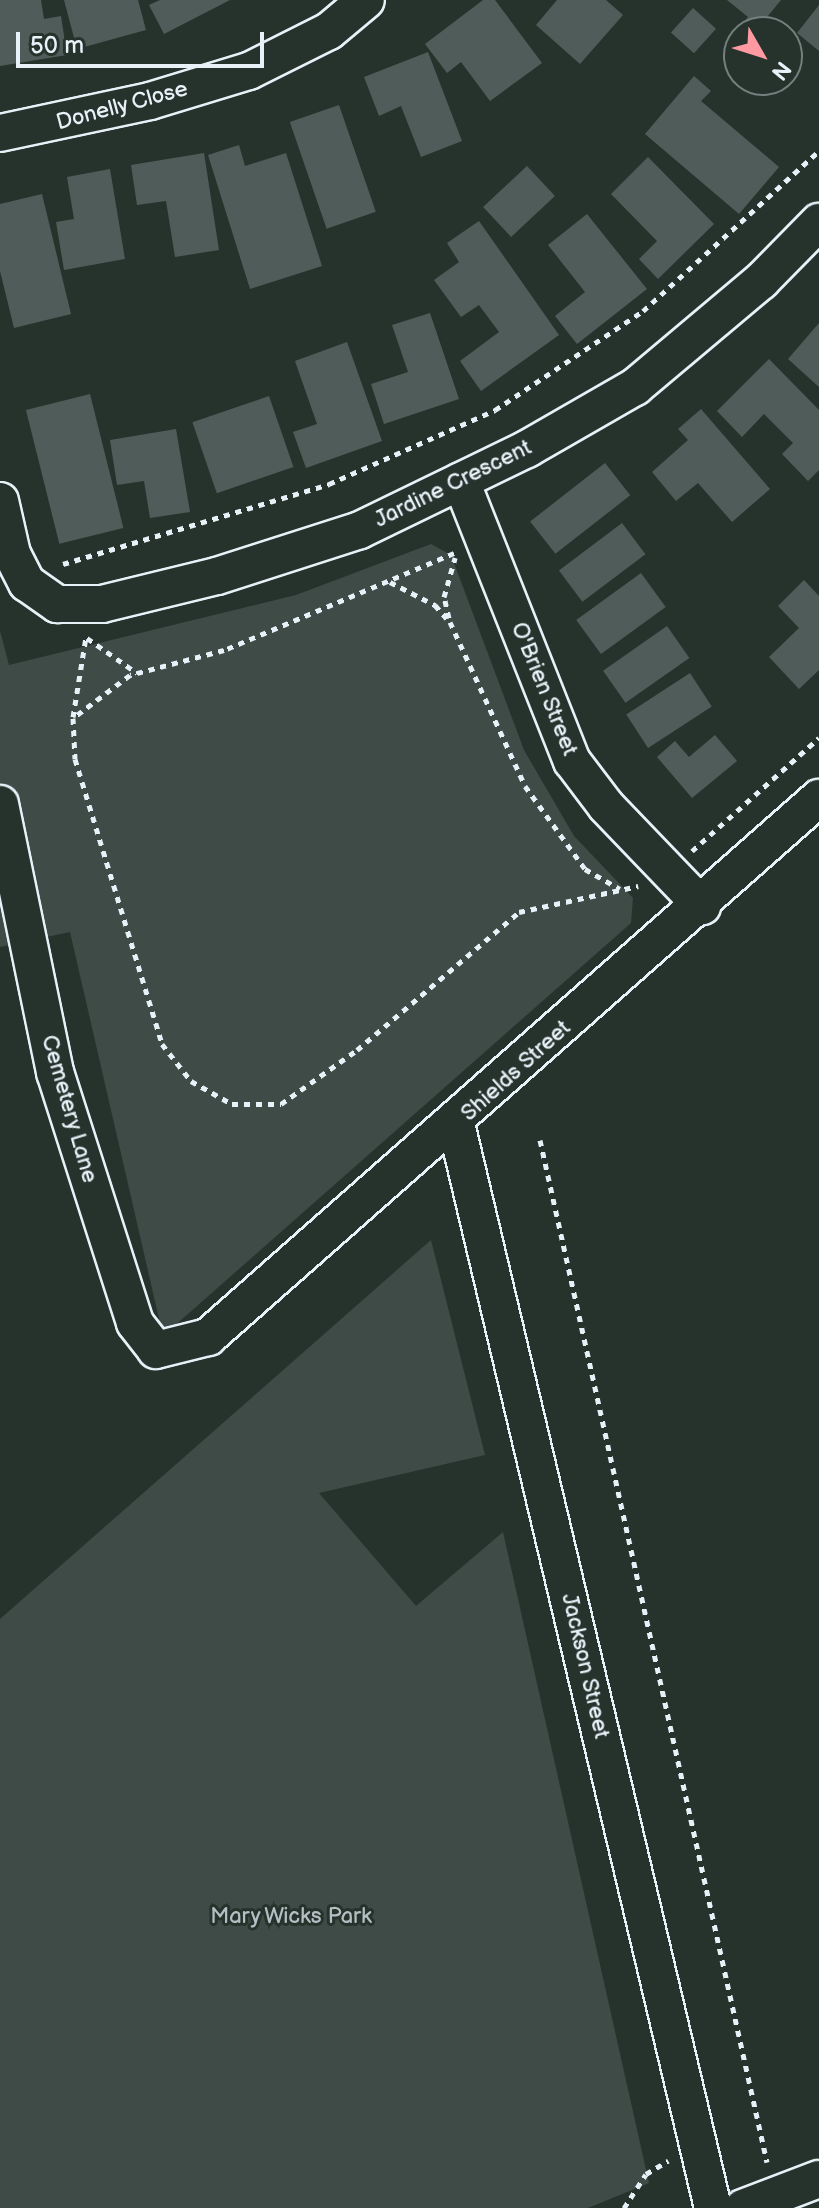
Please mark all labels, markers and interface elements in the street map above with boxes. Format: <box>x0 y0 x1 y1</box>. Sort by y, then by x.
scale bar <box>20 16 268 66</box>
north arrow <box>723 16 803 96</box>
text: 50 m <box>30 31 84 60</box>
text: N <box>765 55 796 85</box>
street label: Donelly Close <box>53 76 191 136</box>
street label: Jardine Crescent <box>370 435 536 533</box>
street label: O'Brien Street <box>505 618 583 760</box>
street label: Shields Street <box>456 1015 576 1127</box>
street label: Cemetery Lane <box>35 1031 103 1187</box>
street label: Jackson Street <box>555 1591 615 1741</box>
park label: Mary Wicks Park <box>209 1904 373 1930</box>

